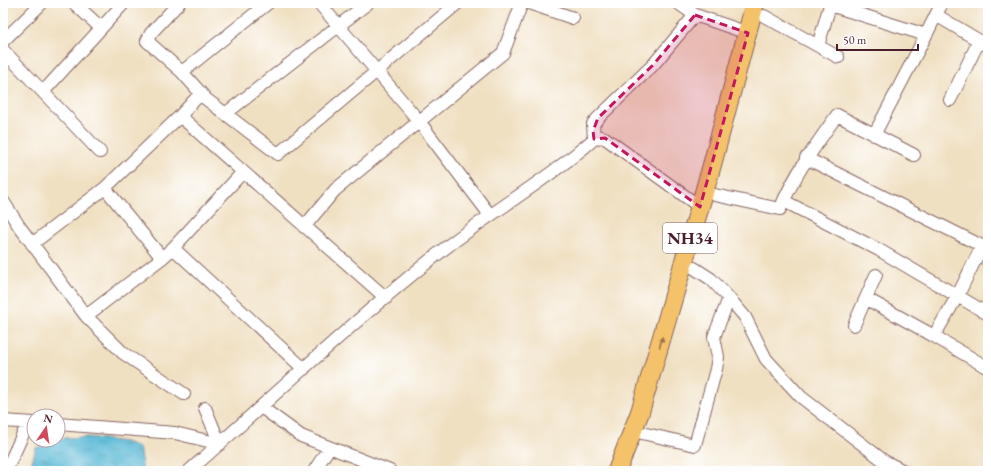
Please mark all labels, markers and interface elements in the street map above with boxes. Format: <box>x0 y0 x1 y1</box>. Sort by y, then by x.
scale bar <box>837 26 918 52</box>
text: 50 m <box>843 32 867 48</box>
road number: NH34 <box>663 223 717 253</box>
one-way arrow <box>658 335 664 347</box>
north arrow <box>26 408 66 448</box>
text: N <box>42 410 54 426</box>

